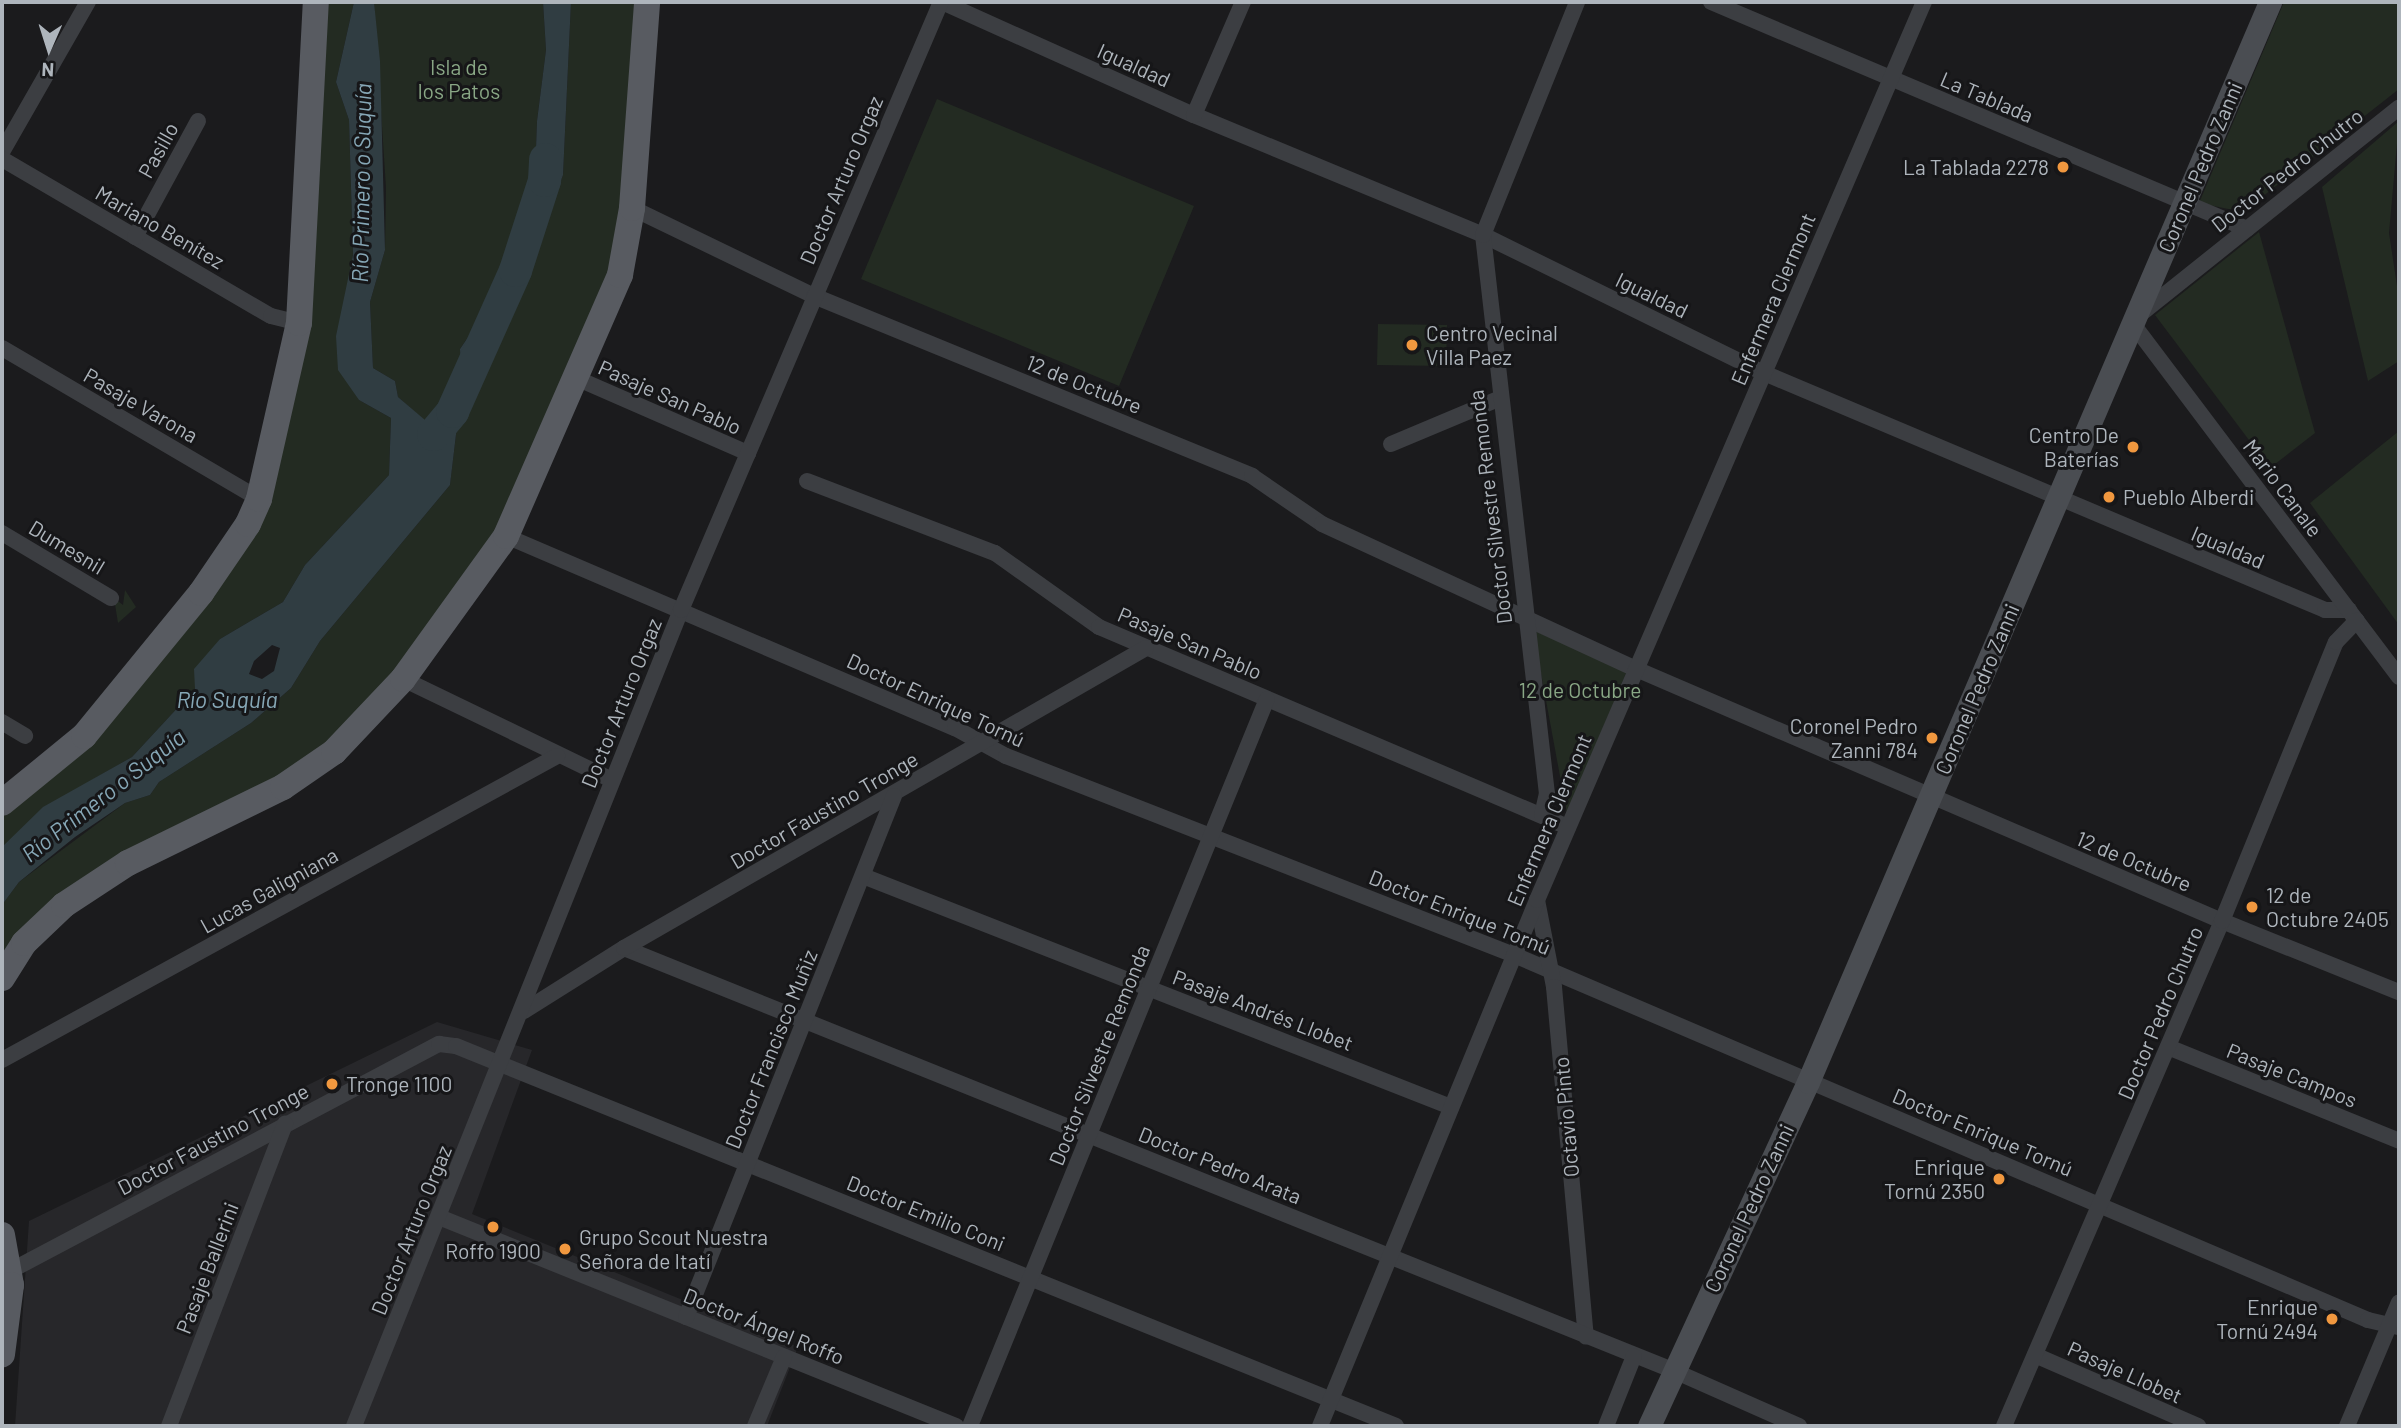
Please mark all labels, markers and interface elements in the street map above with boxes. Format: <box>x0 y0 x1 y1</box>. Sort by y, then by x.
north arrow <box>14 14 84 84</box>
street label: Igualdad <box>1094 38 1174 92</box>
park label: Isla de los Patos <box>418 54 500 104</box>
text: N <box>41 59 55 82</box>
street label: La Tablada <box>1937 66 2037 128</box>
street label: Coronel Pedro Zanni <box>2153 78 2247 256</box>
water label: Río Primero o Suquía <box>345 83 377 283</box>
street label: Doctor Arturo Orgaz <box>794 92 888 268</box>
street label: Doctor Pedro Chutro <box>2206 103 2368 237</box>
street label: Pasillo <box>133 118 183 182</box>
place label: La Tablada 2278 <box>1903 154 2049 180</box>
marker: La Tablada 2278 <box>2055 159 2071 175</box>
street label: Mariano Benítez <box>91 180 229 274</box>
street label: Enfermera Clermont <box>1725 209 1821 389</box>
street label: Igualdad <box>1612 267 1692 323</box>
place label: Centro Vecinal Villa Paez <box>1426 320 1558 370</box>
marker: Centro Vecinal Villa Paez <box>1404 337 1420 353</box>
street label: 12 de Octubre <box>1022 349 1146 419</box>
street label: Pasaje San Pablo <box>595 354 745 440</box>
street label: Pasaje Varona <box>79 362 203 448</box>
street label: Doctor Silvestre Remonda <box>1463 388 1517 626</box>
place label: Centro De Baterías <box>2029 422 2119 472</box>
street label: Mario Canale <box>2238 434 2328 542</box>
marker: Centro De Baterías <box>2125 439 2141 455</box>
place label: Pueblo Alberdi <box>2123 484 2254 510</box>
marker: Pueblo Alberdi <box>2101 489 2117 505</box>
street label: Dumesnil <box>25 515 109 579</box>
street label: Igualdad <box>2188 520 2268 574</box>
street label: Coronel Pedro Zanni <box>1930 600 2024 778</box>
street label: Pasaje San Pablo <box>1114 601 1266 685</box>
street label: Doctor Arturo Orgaz <box>576 615 666 791</box>
street label: Doctor Enrique Tornú <box>843 648 1029 752</box>
park label: 12 de Octubre <box>1519 677 1641 703</box>
water label: Río Suquía <box>176 685 278 713</box>
place label: Coronel Pedro Zanni 784 <box>1790 713 1918 763</box>
water label: Río Primero o Suquía <box>16 723 190 867</box>
street label: Enfermera Clermont <box>1501 730 1597 910</box>
marker: Coronel Pedro Zanni 784 <box>1924 730 1940 746</box>
street label: Doctor Faustino Tronge <box>726 746 922 874</box>
street label: 12 de Octubre <box>2073 825 2195 897</box>
street label: Lucas Galigniana <box>196 842 342 938</box>
street label: Doctor Enrique Tornú <box>1366 864 1554 960</box>
place label: 12 de Octubre 2405 <box>2266 882 2389 932</box>
marker: 12 de Octubre 2405 <box>2244 899 2260 915</box>
street label: Doctor Pedro Chutro <box>2112 923 2208 1103</box>
street label: Doctor Silvestre Remonda <box>1043 941 1155 1169</box>
street label: Doctor Francisco Muñiz <box>720 946 822 1152</box>
street label: Pasaje Andrés Llobet <box>1169 964 1357 1056</box>
street label: Pasaje Campos <box>2223 1037 2361 1113</box>
street label: Octavio Pinto <box>1548 1056 1584 1178</box>
place label: Tronge 1100 <box>346 1071 452 1097</box>
marker: Tronge 1100 <box>324 1076 340 1092</box>
street label: Doctor Faustino Tronge <box>113 1078 313 1200</box>
street label: Doctor Enrique Tornú <box>1889 1083 2077 1181</box>
street label: Coronel Pedro Zanni <box>1699 1120 1799 1296</box>
street label: Doctor Pedro Arata <box>1135 1121 1305 1209</box>
street label: Doctor Arturo Orgaz <box>366 1142 456 1318</box>
place label: Enrique Tornú 2350 <box>1884 1154 1985 1204</box>
street label: Doctor Emilio Coni <box>843 1170 1009 1256</box>
marker: Enrique Tornú 2350 <box>1991 1171 2007 1187</box>
street label: Pasaje Ballerini <box>170 1199 244 1337</box>
marker: Roffo 1900 <box>485 1219 501 1235</box>
place label: Grupo Scout Nuestra Señora de Itatí <box>579 1224 768 1274</box>
place label: Roffo 1900 <box>445 1238 541 1264</box>
marker: Grupo Scout Nuestra Señora de Itatí <box>557 1241 573 1257</box>
street label: Doctor Ángel Roffo <box>680 1282 848 1370</box>
place label: Enrique Tornú 2494 <box>2216 1294 2318 1344</box>
marker: Enrique Tornú 2494 <box>2324 1311 2340 1327</box>
street label: Pasaje Llobet <box>2064 1336 2186 1408</box>

